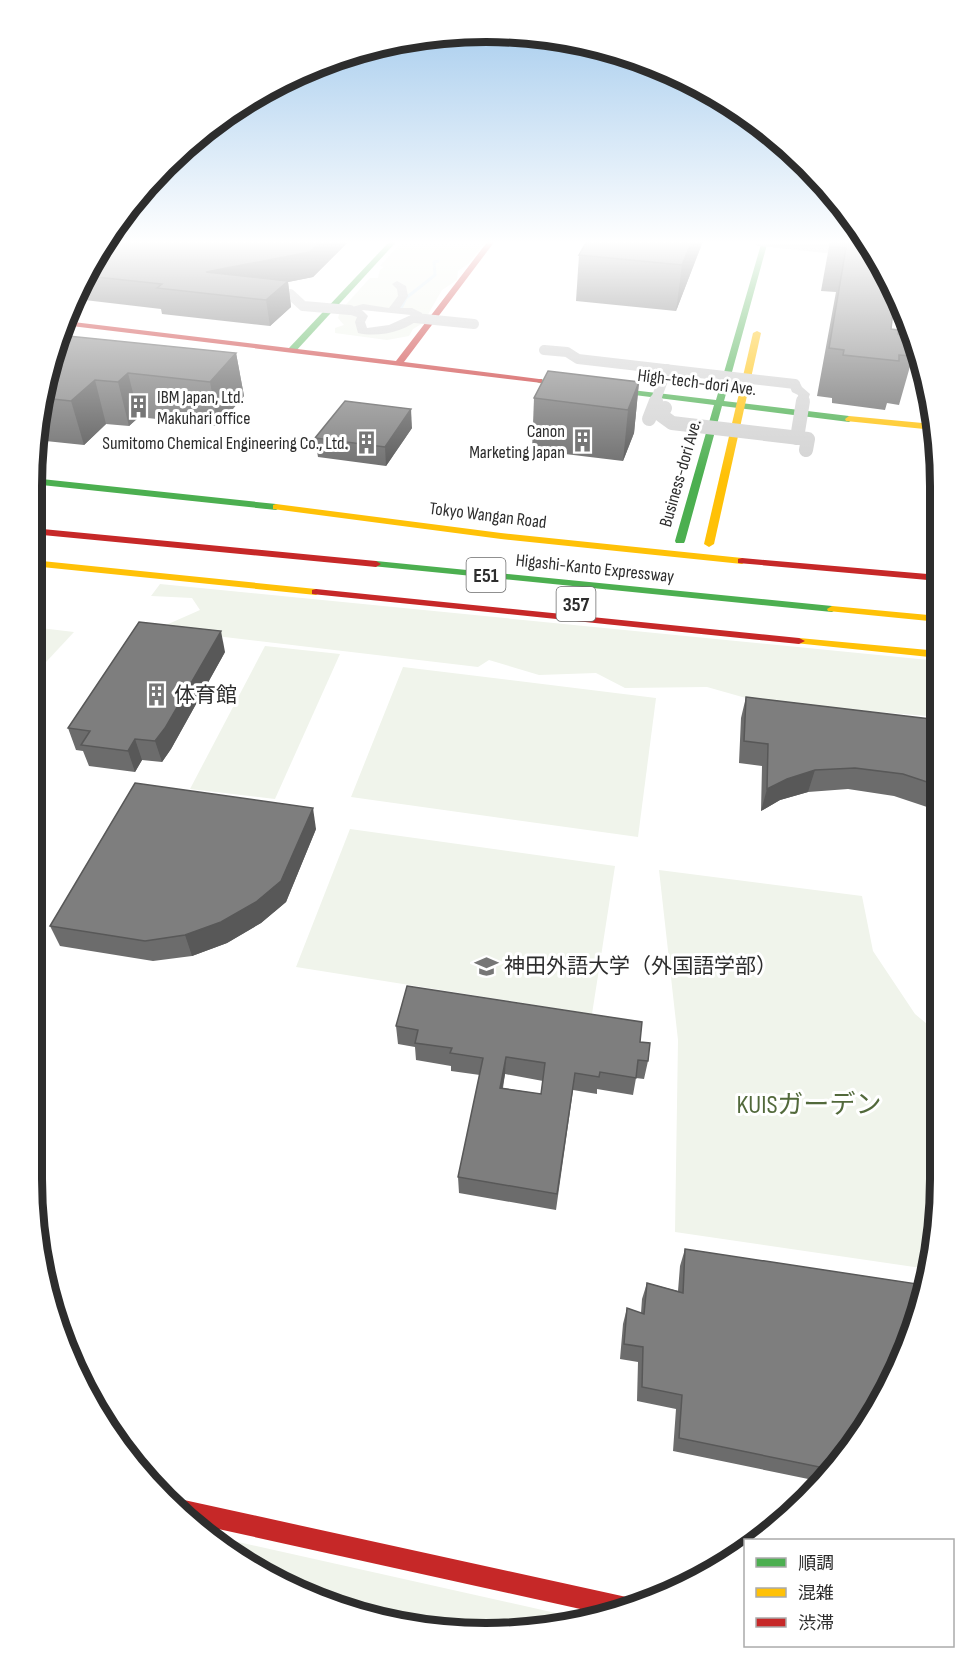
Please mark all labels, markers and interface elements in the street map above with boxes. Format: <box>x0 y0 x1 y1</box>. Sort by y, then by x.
street label: High-tech-dori Ave. <box>636 365 757 400</box>
place label: IBM Japan, Ltd. Makuhari office <box>157 387 250 429</box>
building icon: IBM Japan, Ltd. Makuhari office <box>126 394 152 420</box>
street label: Business-dori Ave. <box>655 417 706 529</box>
place label: Canon Marketing Japan <box>469 421 565 463</box>
building icon: Canon Marketing Japan <box>570 428 596 454</box>
building icon: Sumitomo Chemical Engineering Co., Ltd. <box>353 430 379 456</box>
place label: Sumitomo Chemical Engineering Co., Ltd. <box>102 433 348 454</box>
street label: Tokyo Wangan Road <box>428 498 548 533</box>
street label: Higashi-Kanto Expressway <box>515 550 675 587</box>
road number: E51 <box>466 558 506 592</box>
road number: 357 <box>556 587 596 621</box>
building icon: 体育館 <box>143 682 169 708</box>
place label: 体育館 <box>174 683 237 708</box>
school or university icon: 神田外語大学（外国語学部） <box>473 953 499 979</box>
place label: 神田外語大学（外国語学部） <box>504 954 777 979</box>
park label: KUISガーデン <box>736 1090 882 1121</box>
legend <box>744 1539 954 1647</box>
text: 順調 <box>798 1553 834 1574</box>
text: 混雑 <box>798 1583 834 1604</box>
text: 渋滞 <box>798 1613 834 1634</box>

